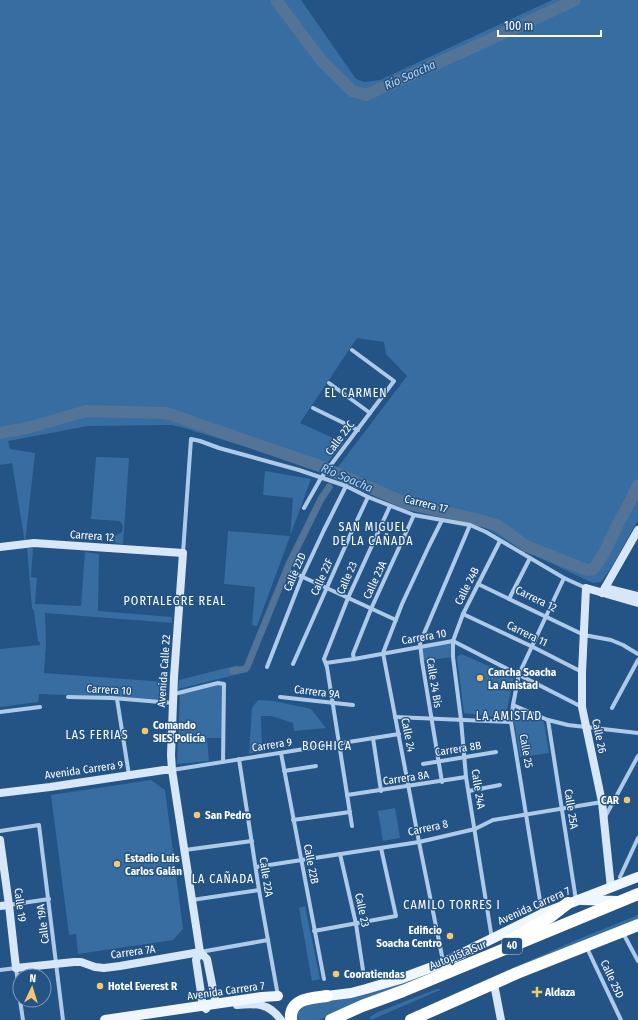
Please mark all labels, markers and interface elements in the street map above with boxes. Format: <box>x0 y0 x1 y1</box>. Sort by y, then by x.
scale bar <box>498 12 601 38</box>
text: 100 m <box>504 19 533 33</box>
water label: Río Soacha <box>382 58 438 92</box>
district label: EL CARMEN <box>324 386 388 400</box>
street label: Calle 22C <box>323 418 357 458</box>
water label: Río Soacha <box>319 461 375 495</box>
street label: Carrera 17 <box>403 492 449 516</box>
district label: SAN MIGUEL DE LA CAÑADA <box>332 520 414 548</box>
street label: Carrera 12 <box>69 528 115 544</box>
street label: Calle 22D <box>281 551 309 593</box>
street label: Calle 22F <box>308 556 336 597</box>
street label: Calle 23A <box>361 559 389 601</box>
street label: Calle 23 <box>334 560 360 596</box>
street label: Calle 24B <box>452 565 482 607</box>
street label: Carrera 12 <box>513 583 559 615</box>
district label: PORTALEGRE REAL <box>124 594 226 608</box>
street label: Carrera 11 <box>505 619 549 649</box>
street label: Carrera 10 <box>401 627 448 647</box>
street label: Avenida Calle 22 <box>155 634 173 708</box>
street label: Calle 24 Bis <box>424 657 444 709</box>
place label: Cancha Soacha La Amistad <box>488 666 557 692</box>
marker: Cancha Soacha La Amistad <box>475 673 485 683</box>
street label: Carrera 10 <box>86 682 132 698</box>
street label: Carrera 9A <box>293 683 341 701</box>
district label: LA AMISTAD <box>476 709 542 723</box>
street label: Calle 24 <box>398 717 418 754</box>
street label: Calle 26 <box>589 718 609 755</box>
place label: Comando SIES Policía <box>153 719 206 745</box>
marker: Comando SIES Policía <box>140 726 150 736</box>
district label: LAS FERIAS <box>65 728 129 742</box>
street label: Calle 25 <box>517 733 535 769</box>
street label: Carrera 9 <box>251 735 293 755</box>
district label: BOCHICA <box>302 739 352 753</box>
street label: Carrera 8B <box>434 739 482 759</box>
street label: Avenida Carrera 9 <box>44 758 124 782</box>
street label: Carrera 8A <box>382 768 430 788</box>
street label: Calle 24A <box>468 768 488 810</box>
street label: Calle 25A <box>561 788 581 830</box>
place label: CAR <box>601 794 620 807</box>
marker: CAR <box>622 795 632 805</box>
place label: San Pedro <box>205 809 251 822</box>
marker: San Pedro <box>192 810 202 820</box>
street label: Carrera 8 <box>407 817 450 839</box>
street label: Calle 22B <box>301 843 321 885</box>
place label: Estadio Luis Carlos Galán <box>125 852 182 878</box>
street label: Calle 22A <box>256 856 276 898</box>
marker: Estadio Luis Carlos Galán <box>112 859 122 869</box>
district label: LA CAÑADA <box>192 871 254 886</box>
street label: Avenida Carrera 7 <box>496 884 573 928</box>
street label: Calle 19 <box>11 887 29 923</box>
street label: Calle 23 <box>352 892 372 928</box>
district label: CAMILO TORRES I <box>403 898 501 912</box>
street label: Calle 19A <box>34 903 52 945</box>
place label: Edificio Soacha Centro <box>376 924 442 950</box>
marker: Edificio Soacha Centro <box>445 931 455 941</box>
street label: Autopista Sur <box>427 938 489 972</box>
road number: 40 <box>502 938 522 954</box>
street label: Carrera 7A <box>110 942 156 962</box>
street label: Calle 25D <box>597 958 627 1000</box>
north arrow <box>12 968 52 1008</box>
place label: Cooratiendas <box>344 968 405 981</box>
marker: Cooratiendas <box>331 969 341 979</box>
text: N <box>29 972 36 985</box>
street label: Avenida Carrera 7 <box>186 979 266 1003</box>
place label: Hotel Everest R <box>108 980 178 993</box>
marker: Hotel Everest R <box>95 981 105 991</box>
place label: Aldaza <box>544 986 576 999</box>
marker: Aldaza <box>532 987 542 997</box>

